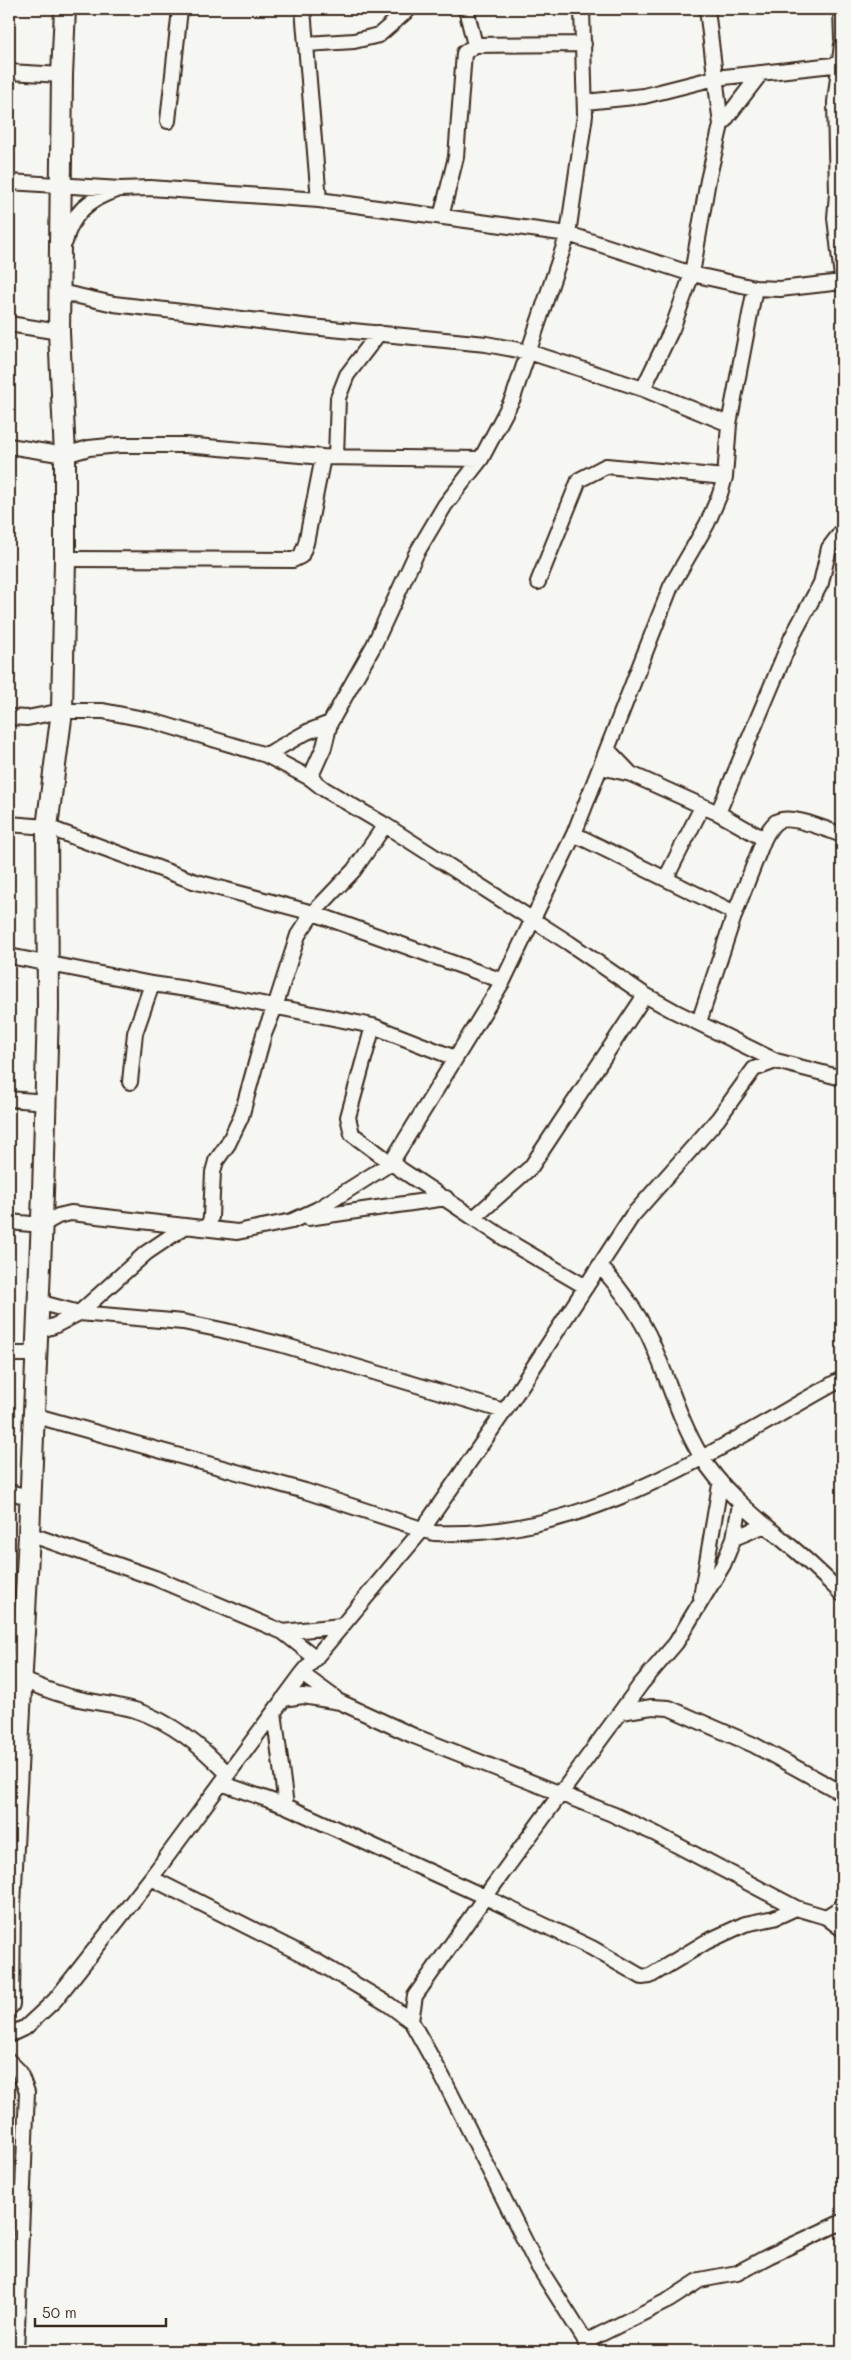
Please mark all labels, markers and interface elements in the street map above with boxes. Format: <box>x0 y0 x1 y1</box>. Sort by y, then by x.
scale bar <box>35 2295 166 2327</box>
text: 50 m <box>42 2302 77 2322</box>

